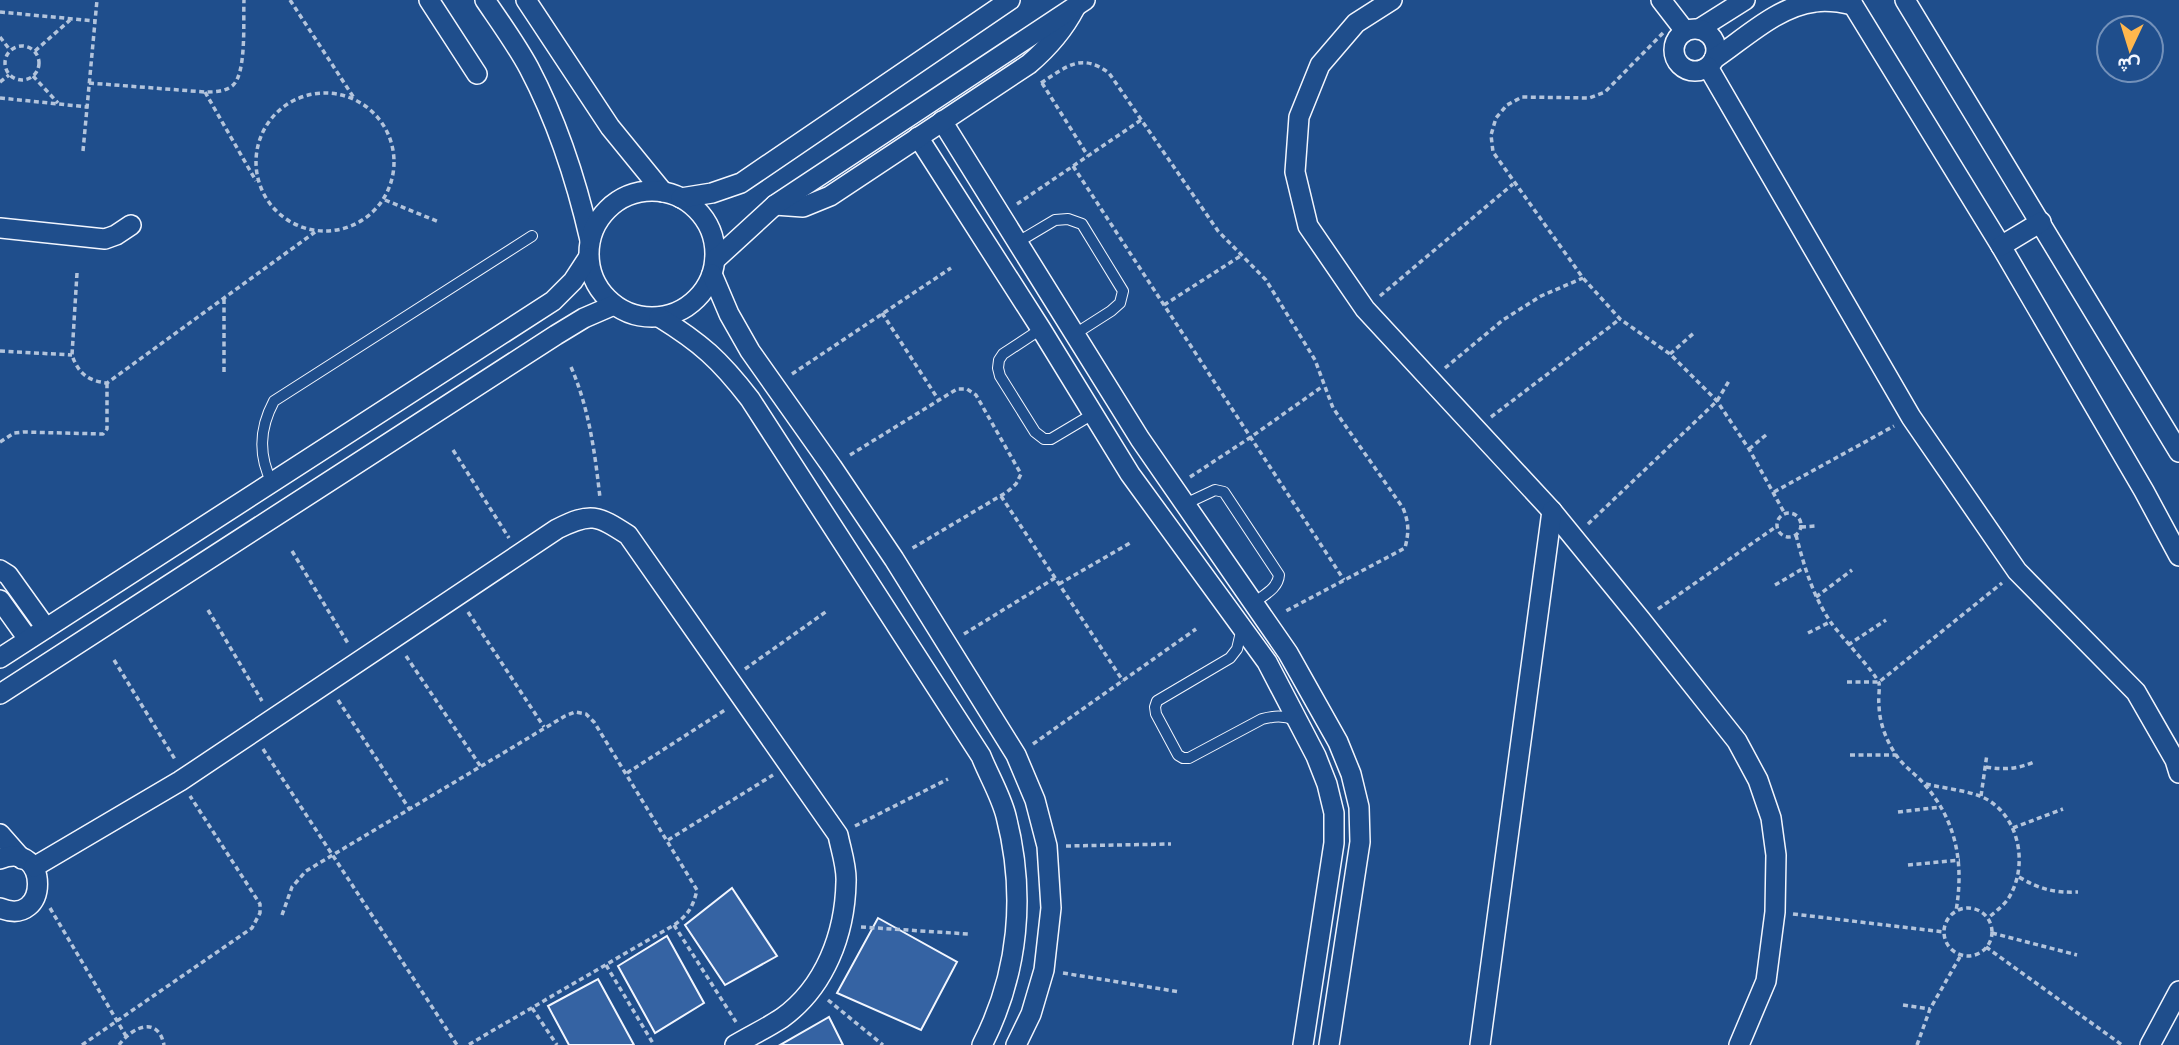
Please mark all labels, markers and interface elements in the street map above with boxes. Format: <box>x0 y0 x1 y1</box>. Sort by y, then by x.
north arrow <box>2095 14 2165 84</box>
text: ش <box>2116 53 2141 79</box>

